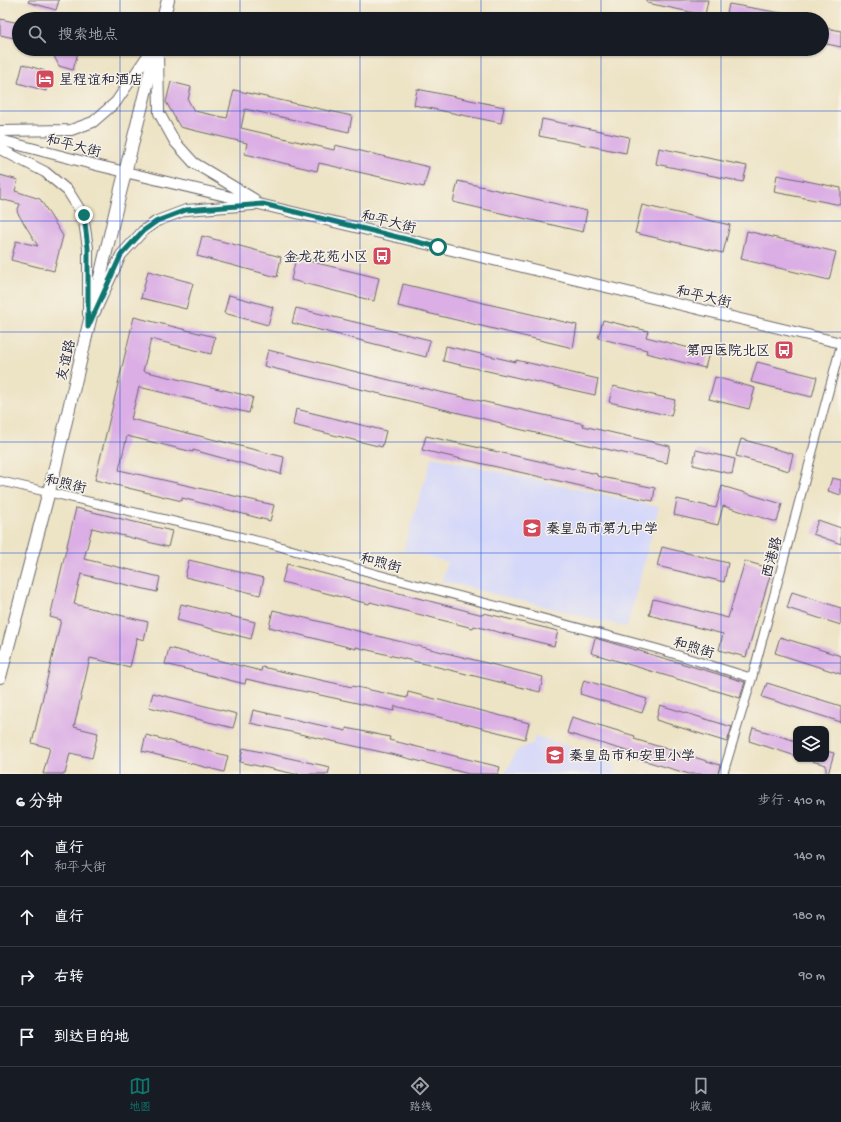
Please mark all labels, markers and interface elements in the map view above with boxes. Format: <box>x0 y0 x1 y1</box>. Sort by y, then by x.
search box <box>12 12 829 56</box>
icon: search <box>26 23 48 45</box>
text: 搜索地点 <box>58 27 118 45</box>
hotel icon: 星程谊和酒店 <box>34 68 56 90</box>
place label: 星程谊和酒店 <box>59 72 143 90</box>
street label: 和平大街 <box>44 131 103 162</box>
route end <box>75 206 93 224</box>
street label: 和平大街 <box>359 207 418 238</box>
route start <box>429 238 447 256</box>
bus stop icon: 金龙花苑小区 <box>371 245 393 267</box>
place label: 金龙花苑小区 <box>284 250 368 267</box>
street label: 和平大街 <box>674 283 733 313</box>
street label: 友谊路 <box>53 338 80 383</box>
bus stop icon: 第四医院北区 <box>773 339 795 361</box>
place label: 第四医院北区 <box>686 343 770 361</box>
street label: 和煦街 <box>43 471 88 498</box>
school or university icon: 秦皇岛市第九中学 <box>521 517 543 539</box>
place label: 秦皇岛市第九中学 <box>546 521 658 539</box>
street label: 西港路 <box>759 535 787 580</box>
street label: 和煦街 <box>358 550 403 578</box>
street label: 和煦街 <box>671 634 716 664</box>
map controls <box>793 726 829 762</box>
button: layers <box>793 726 829 762</box>
school or university icon: 秦皇岛市和安里小学 <box>544 744 566 766</box>
place label: 秦皇岛市和安里小学 <box>569 748 695 766</box>
text: 6 分钟 <box>16 793 63 813</box>
text: 步行 · 410 m <box>758 794 825 809</box>
text: 直行 <box>54 840 84 858</box>
icon: ahead <box>16 846 38 868</box>
text: 140 m <box>794 849 825 864</box>
text: 和平大街 <box>54 861 106 876</box>
icon: ahead <box>16 906 38 928</box>
text: 直行 <box>54 909 84 927</box>
text: 180 m <box>793 909 825 924</box>
icon: right <box>16 966 38 988</box>
text: 右转 <box>54 969 84 987</box>
text: 90 m <box>799 969 825 984</box>
icon: arrive <box>16 1026 38 1048</box>
text: 到达目的地 <box>54 1029 129 1047</box>
tab: 地图 <box>129 1075 151 1114</box>
tab: 路线 <box>409 1075 431 1114</box>
tab: 收藏 <box>690 1075 712 1114</box>

